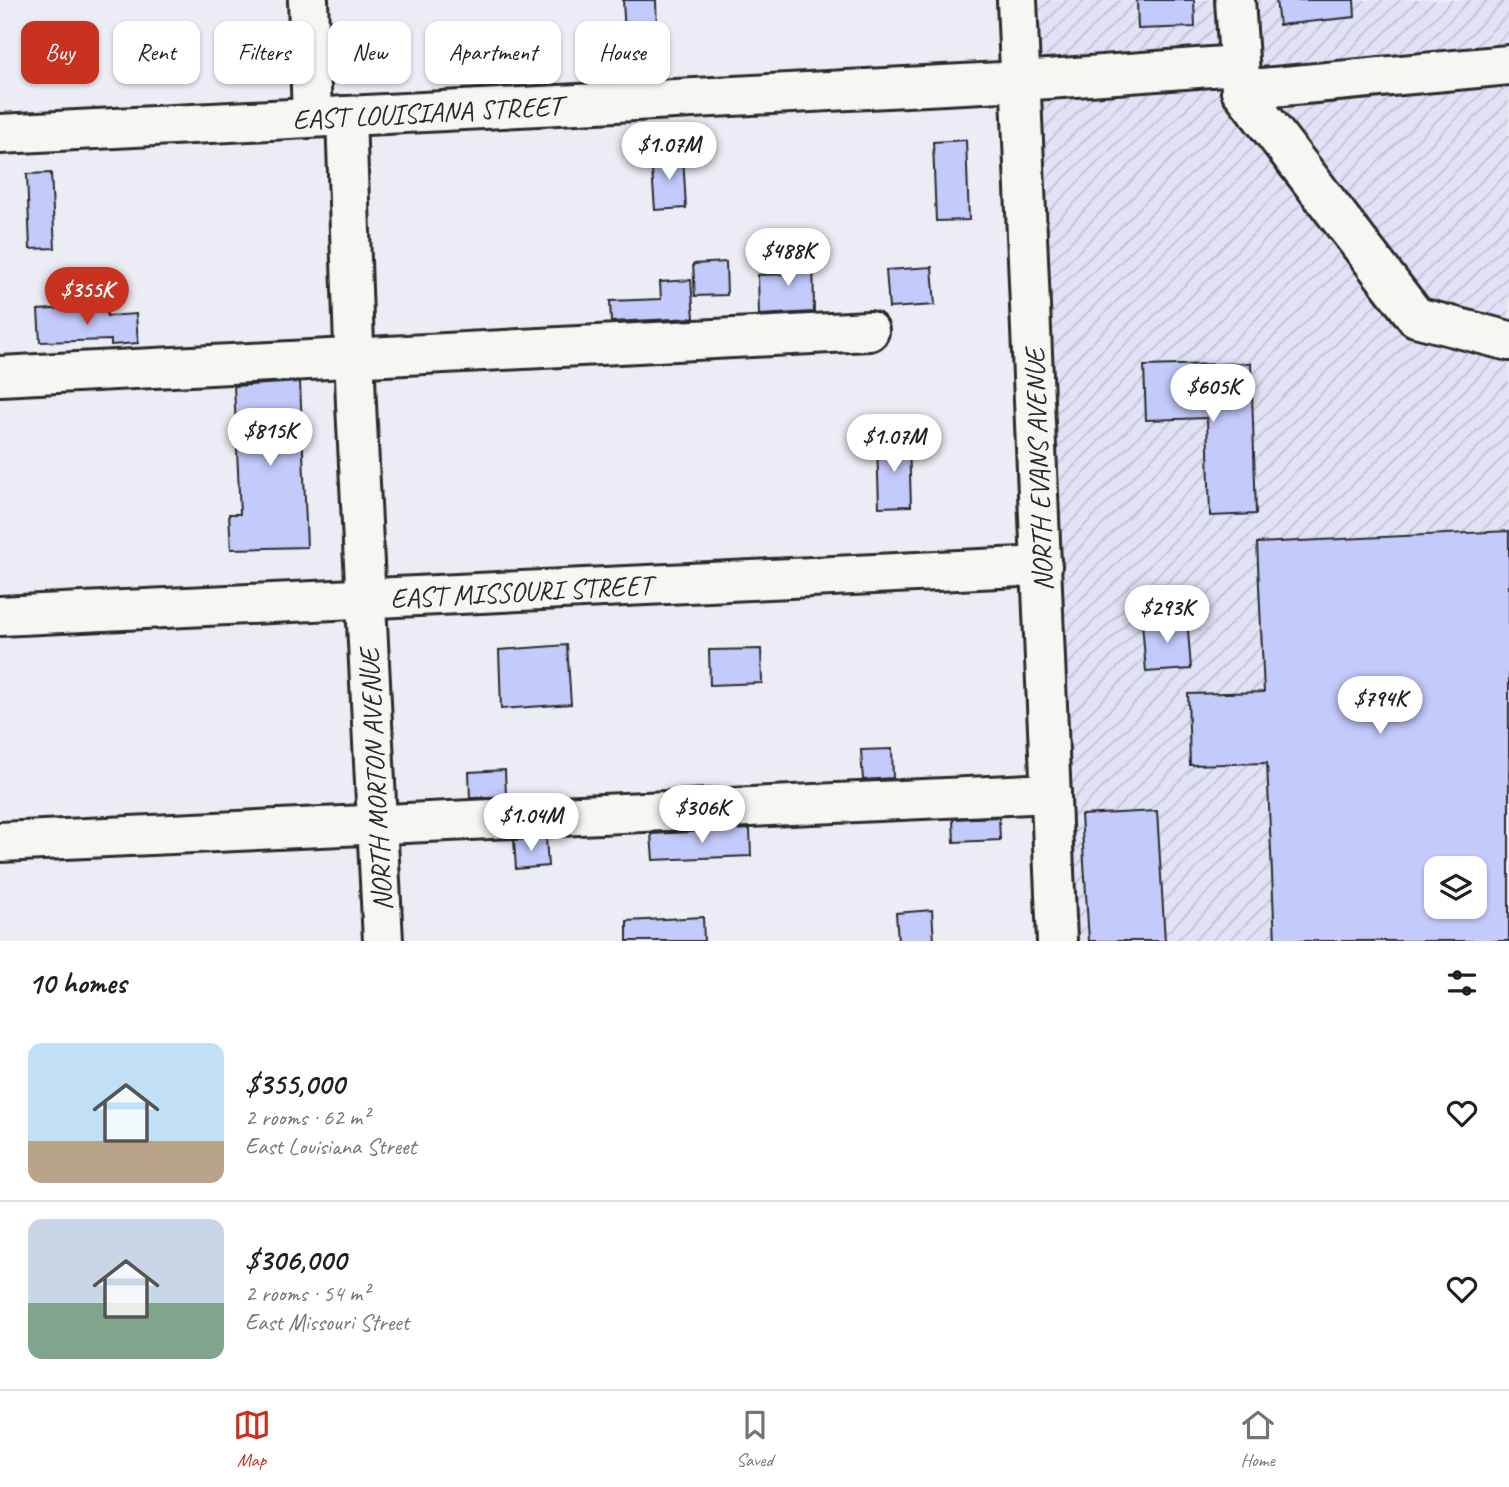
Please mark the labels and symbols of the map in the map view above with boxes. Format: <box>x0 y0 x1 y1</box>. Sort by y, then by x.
street label: EAST LOUISIANA STREET <box>292 88 570 137</box>
pin: $1.07M <box>612 122 726 182</box>
pin: $488K <box>739 229 837 288</box>
pin: $355K <box>38 268 136 327</box>
street label: NORTH EVANS AVENUE <box>1017 345 1060 592</box>
pin: $605K <box>1164 364 1262 424</box>
pin: $815K <box>221 408 319 468</box>
pin: $1.07M <box>837 414 951 474</box>
street label: EAST MISSOURI STREET <box>389 567 659 616</box>
pin: $293K <box>1118 586 1216 645</box>
street label: NORTH MORTON AVENUE <box>351 645 400 912</box>
pin: $794K <box>1331 676 1429 736</box>
pin: $306K <box>653 786 751 845</box>
pin: $1.04M <box>474 794 588 853</box>

